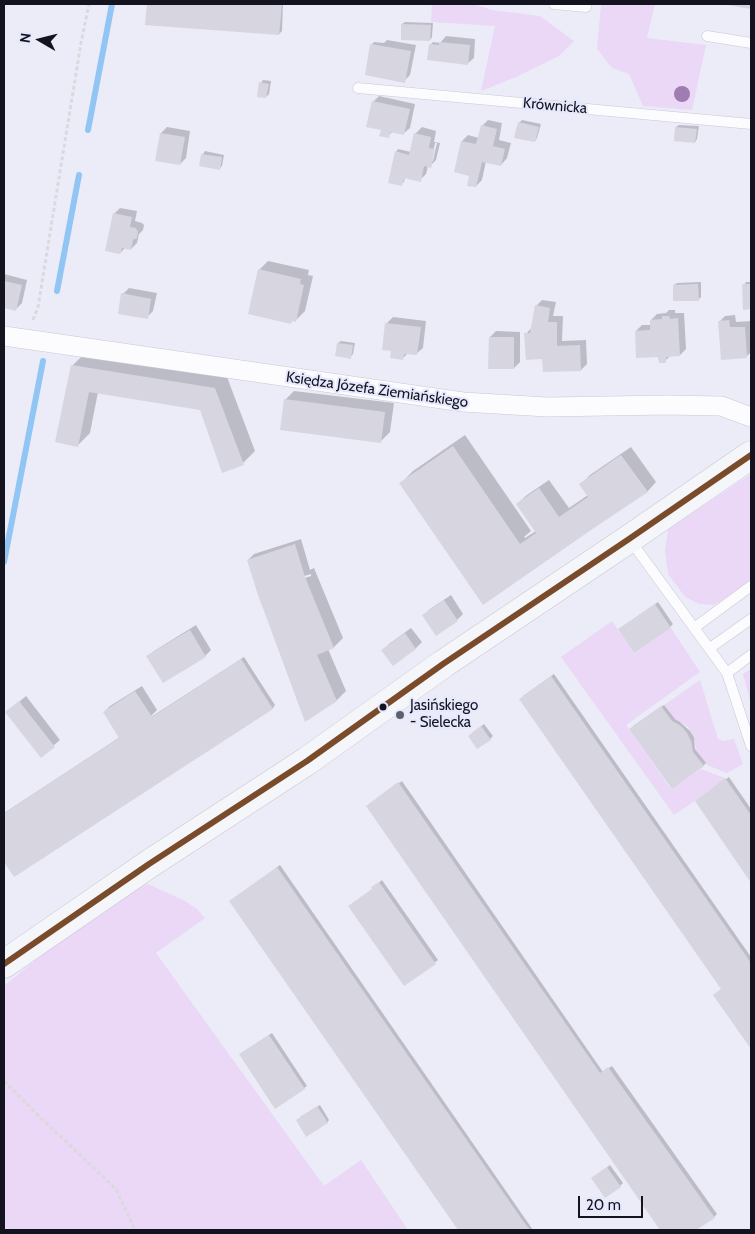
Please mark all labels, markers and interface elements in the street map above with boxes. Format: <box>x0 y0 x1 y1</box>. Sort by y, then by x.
north arrow <box>15 15 65 65</box>
text: N <box>16 32 35 44</box>
street label: Krównicka <box>522 94 588 118</box>
street label: Księdza Józefa Ziemiańskiego <box>285 368 469 412</box>
place label: Jasińskiego - Sielecka <box>410 697 478 732</box>
unlabelled marker <box>378 702 388 712</box>
marker: Jasińskiego - Sielecka <box>394 709 406 721</box>
scale bar <box>580 1186 645 1218</box>
text: 20 m <box>586 1196 621 1214</box>

